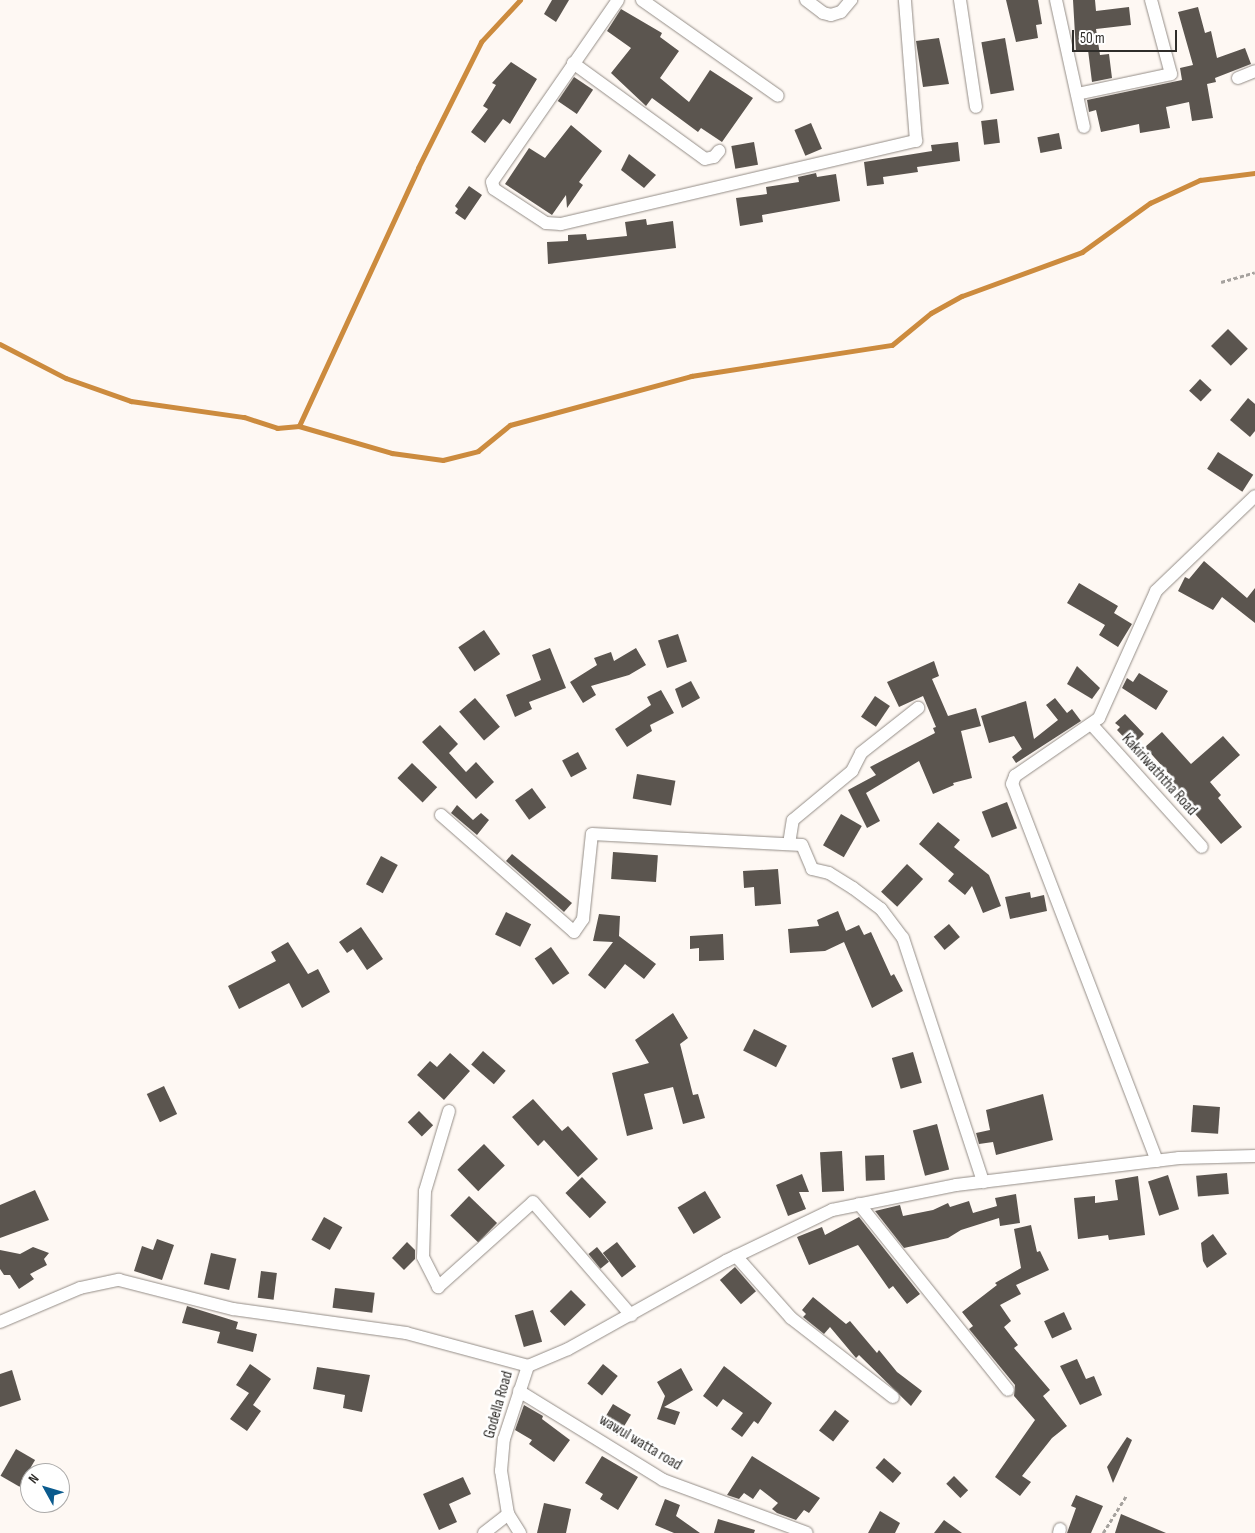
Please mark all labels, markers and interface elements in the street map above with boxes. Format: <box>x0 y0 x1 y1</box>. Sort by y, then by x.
scale bar <box>1075 20 1180 52</box>
text: 50 m <box>1080 29 1105 48</box>
street label: Kakiriwaththa Road <box>1117 730 1201 820</box>
street label: Godella Road <box>480 1369 518 1441</box>
street label: wawul watta road <box>595 1411 685 1475</box>
north arrow <box>20 1463 70 1513</box>
text: N <box>25 1471 43 1487</box>

